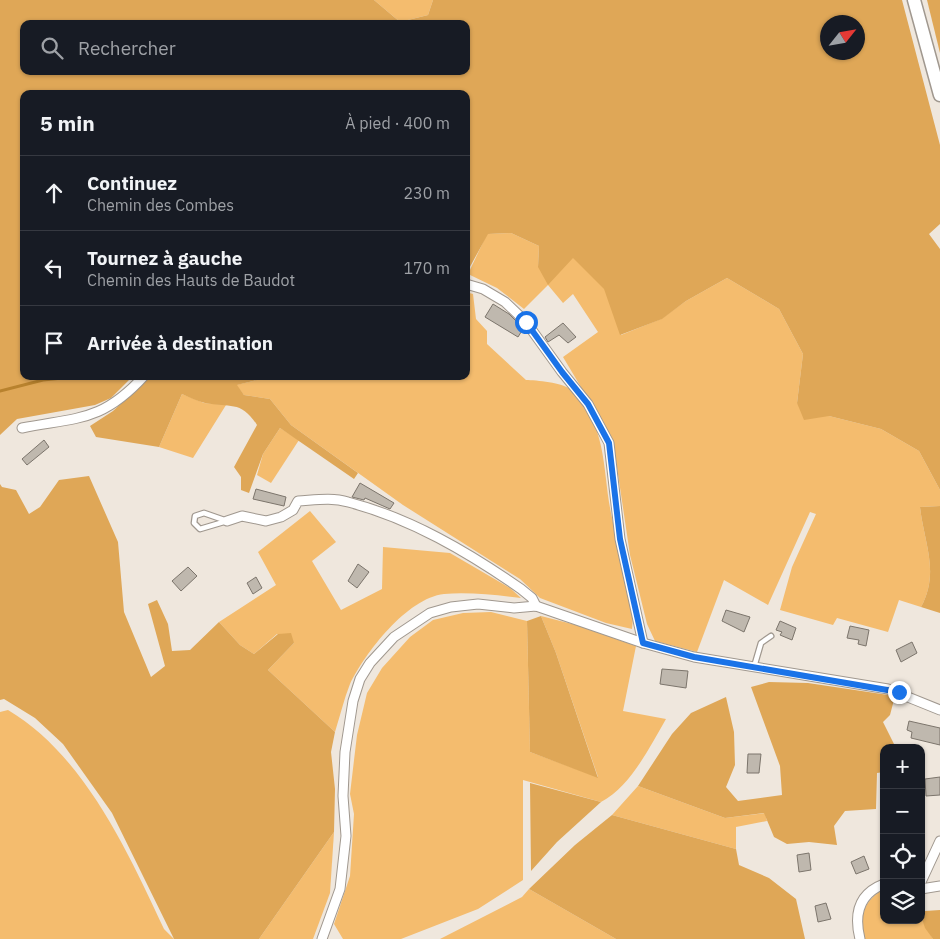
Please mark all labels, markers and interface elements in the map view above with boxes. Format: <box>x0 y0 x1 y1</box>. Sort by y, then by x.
north arrow <box>820 15 865 60</box>
search box <box>20 20 470 75</box>
icon: search <box>38 34 66 62</box>
text: Rechercher <box>78 36 176 60</box>
text: 5 min <box>40 109 95 137</box>
text: À pied · 400 m <box>345 113 450 133</box>
text: Continuez <box>87 171 177 195</box>
icon: ahead <box>40 179 68 207</box>
text: 230 m <box>403 183 450 203</box>
text: Chemin des Combes <box>87 195 234 215</box>
text: Tournez à gauche <box>87 246 243 270</box>
icon: left <box>40 254 68 282</box>
text: 170 m <box>403 258 450 278</box>
text: Chemin des Hauts de Baudot <box>87 270 295 290</box>
route start <box>515 311 538 334</box>
icon: arrive <box>40 329 68 357</box>
text: Arrivée à destination <box>87 331 273 355</box>
route end <box>888 681 911 704</box>
map controls <box>880 744 925 924</box>
button: + <box>880 744 925 789</box>
button: − <box>880 789 925 834</box>
button: locate <box>880 834 925 879</box>
button: layers <box>880 879 925 924</box>

